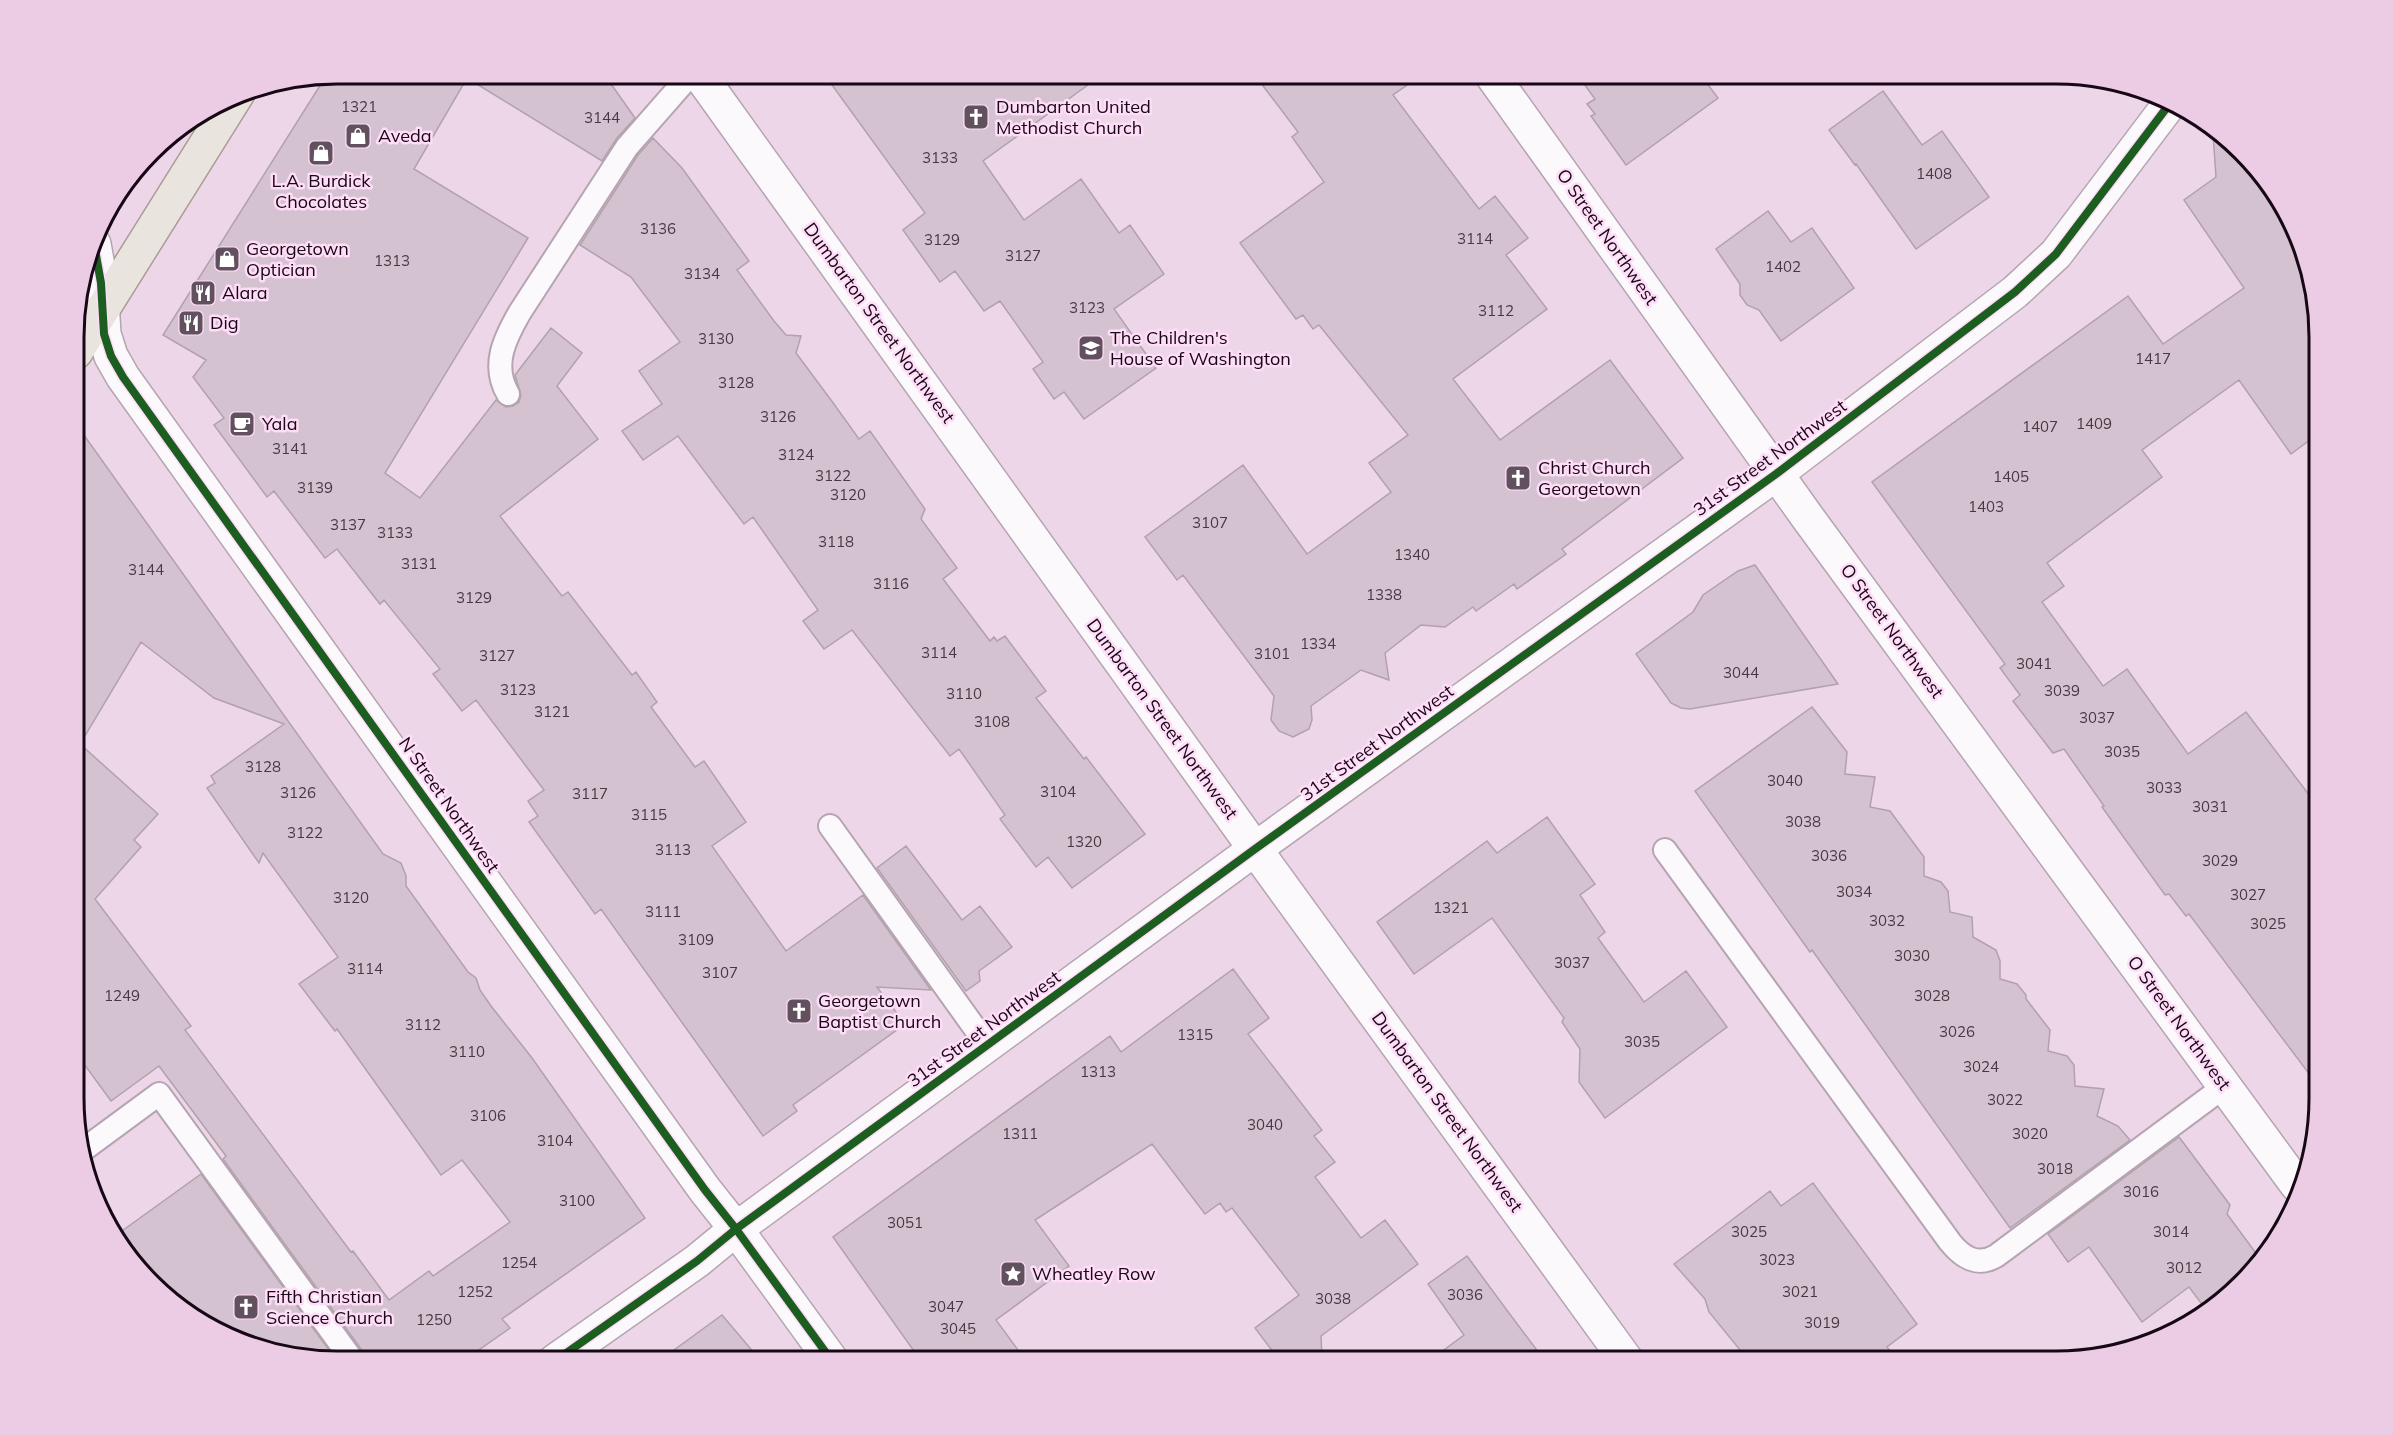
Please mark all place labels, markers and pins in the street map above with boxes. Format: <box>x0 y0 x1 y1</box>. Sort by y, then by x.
place label: Dumbarton United Methodist Church <box>996 95 1151 139</box>
church icon: Dumbarton United Methodist Church <box>961 102 991 132</box>
shop icon: Aveda <box>343 121 373 151</box>
place label: Aveda <box>378 124 432 147</box>
shop icon: L.A. Burdick Chocolates <box>306 138 336 168</box>
place label: L.A. Burdick Chocolates <box>271 169 371 213</box>
place label: Georgetown Optician <box>246 237 349 281</box>
shop icon: Georgetown Optician <box>212 244 242 274</box>
restaurant icon: Alara <box>188 278 218 308</box>
place label: Alara <box>222 281 268 304</box>
restaurant icon: Dig <box>176 308 206 338</box>
place label: Dig <box>210 311 239 334</box>
place label: The Children's House of Washington <box>1110 326 1291 370</box>
school or university icon: The Children's House of Washington <box>1076 333 1106 363</box>
cafe icon: Yala <box>227 409 257 439</box>
place label: Yala <box>261 412 297 435</box>
place label: Christ Church Georgetown <box>1538 456 1651 500</box>
church icon: Christ Church Georgetown <box>1503 463 1533 493</box>
place label: Georgetown Baptist Church <box>818 989 941 1033</box>
church icon: Georgetown Baptist Church <box>784 996 814 1026</box>
place icon: Wheatley Row <box>998 1259 1028 1289</box>
place label: Wheatley Row <box>1032 1262 1156 1285</box>
place label: Fifth Christian Science Church <box>266 1285 393 1329</box>
church icon: Fifth Christian Science Church <box>231 1292 261 1322</box>

